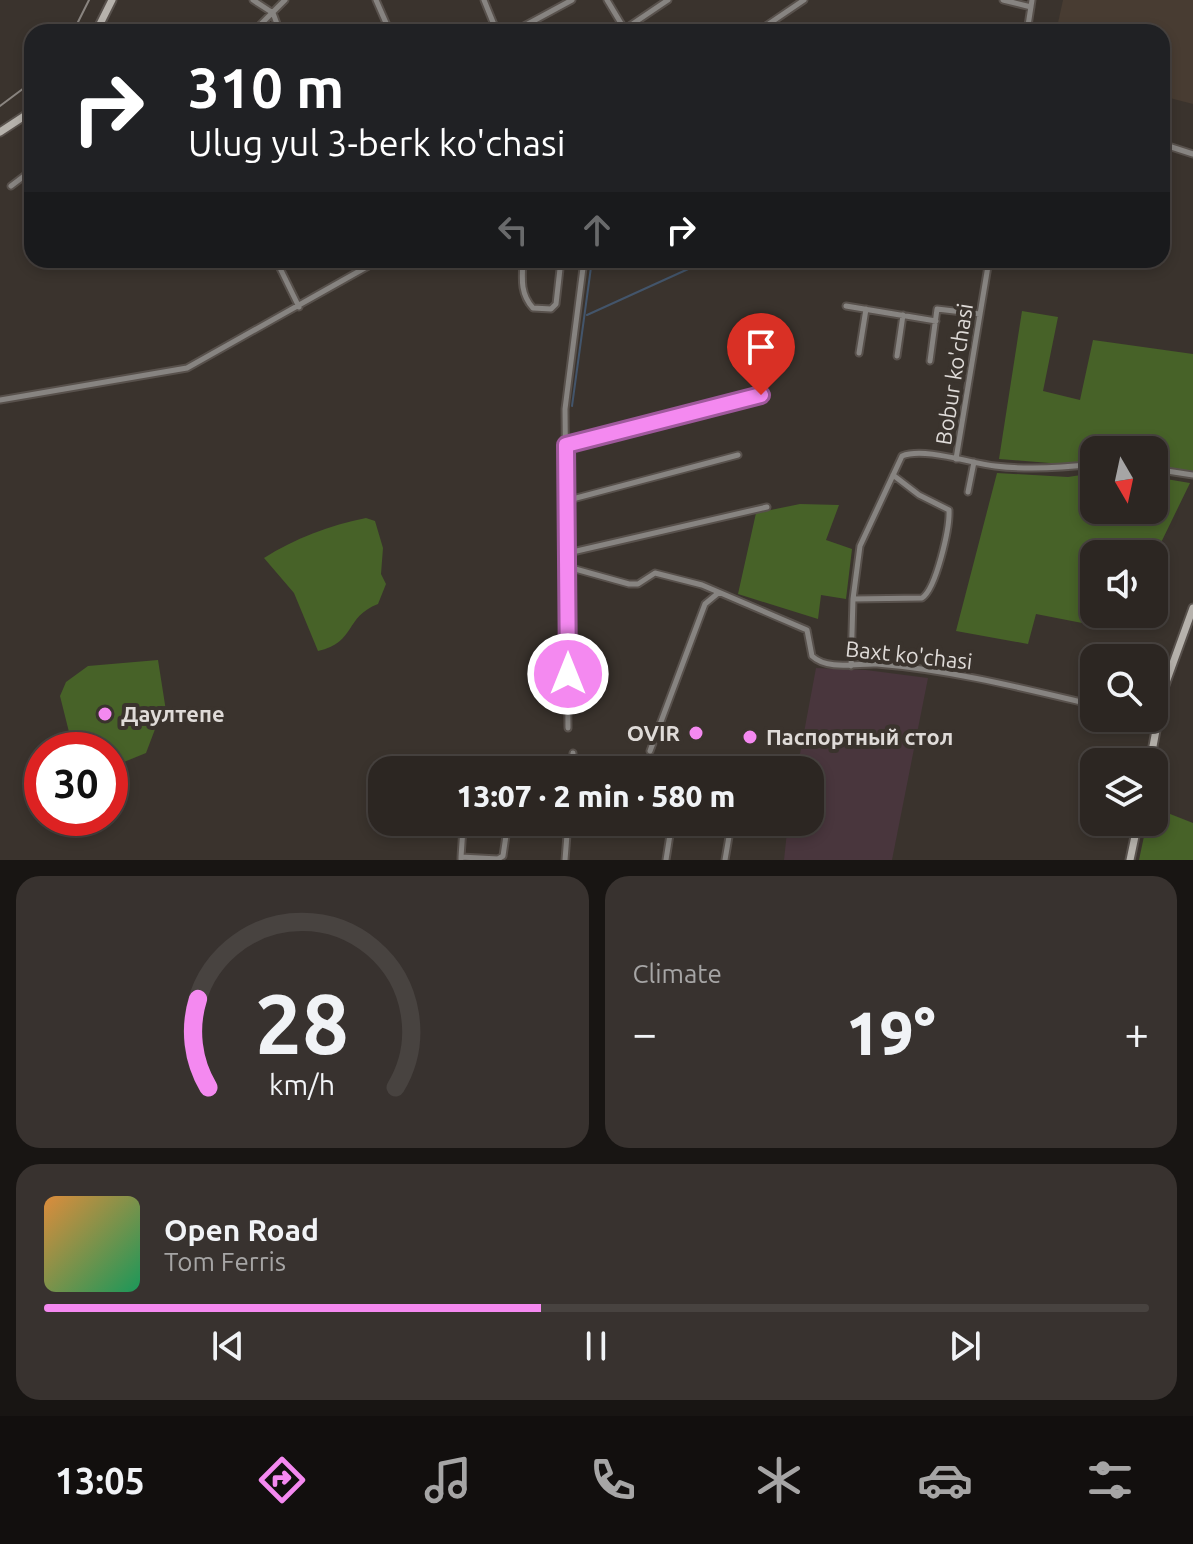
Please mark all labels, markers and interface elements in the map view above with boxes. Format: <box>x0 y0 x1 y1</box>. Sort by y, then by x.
icon: right <box>56 56 160 160</box>
text: 310 m <box>188 56 344 119</box>
text: Ulug yul 3-berk ko'chasi <box>188 122 565 163</box>
icon: left <box>491 208 535 252</box>
icon: ahead <box>575 208 619 252</box>
icon: right <box>659 208 703 252</box>
street label: Bobur ko'chasi <box>930 301 977 447</box>
pin <box>727 313 795 395</box>
icon: arrive <box>739 325 783 369</box>
north arrow <box>1080 436 1168 524</box>
map controls <box>1080 436 1168 836</box>
button: sound <box>1080 540 1168 628</box>
position arrow <box>526 632 610 716</box>
street label: Baxt ko'chasi <box>844 635 974 674</box>
button: search <box>1080 644 1168 732</box>
place label: Даултепе <box>121 701 225 726</box>
marker: Даултепе <box>96 705 114 723</box>
place label: OVIR <box>627 720 680 745</box>
marker: OVIR <box>687 724 705 742</box>
place label: Паспортный стол <box>766 724 953 749</box>
marker: Паспортный стол <box>741 728 759 746</box>
speed limit sign: 30 <box>24 732 128 836</box>
button: layers <box>1080 748 1168 836</box>
text: 13:07 · 2 min · 580 m <box>457 779 735 813</box>
text: Climate <box>633 959 722 988</box>
text: 28 <box>255 976 349 1070</box>
text: 19° <box>846 999 935 1066</box>
text: − <box>633 1008 657 1057</box>
text: + <box>1124 1008 1149 1057</box>
text: km/h <box>269 1068 335 1100</box>
text: Open Road <box>164 1213 319 1247</box>
text: Tom Ferris <box>164 1247 286 1276</box>
icon: previous <box>206 1324 250 1368</box>
icon: pause <box>574 1324 618 1368</box>
icon: next <box>943 1324 987 1368</box>
icon: directions <box>254 1452 310 1508</box>
icon: music <box>420 1452 476 1508</box>
icon: phone <box>585 1452 641 1508</box>
icon: climate <box>751 1452 807 1508</box>
icon: car <box>917 1452 973 1508</box>
icon: filters <box>1082 1452 1138 1508</box>
text: 13:05 <box>55 1460 145 1501</box>

